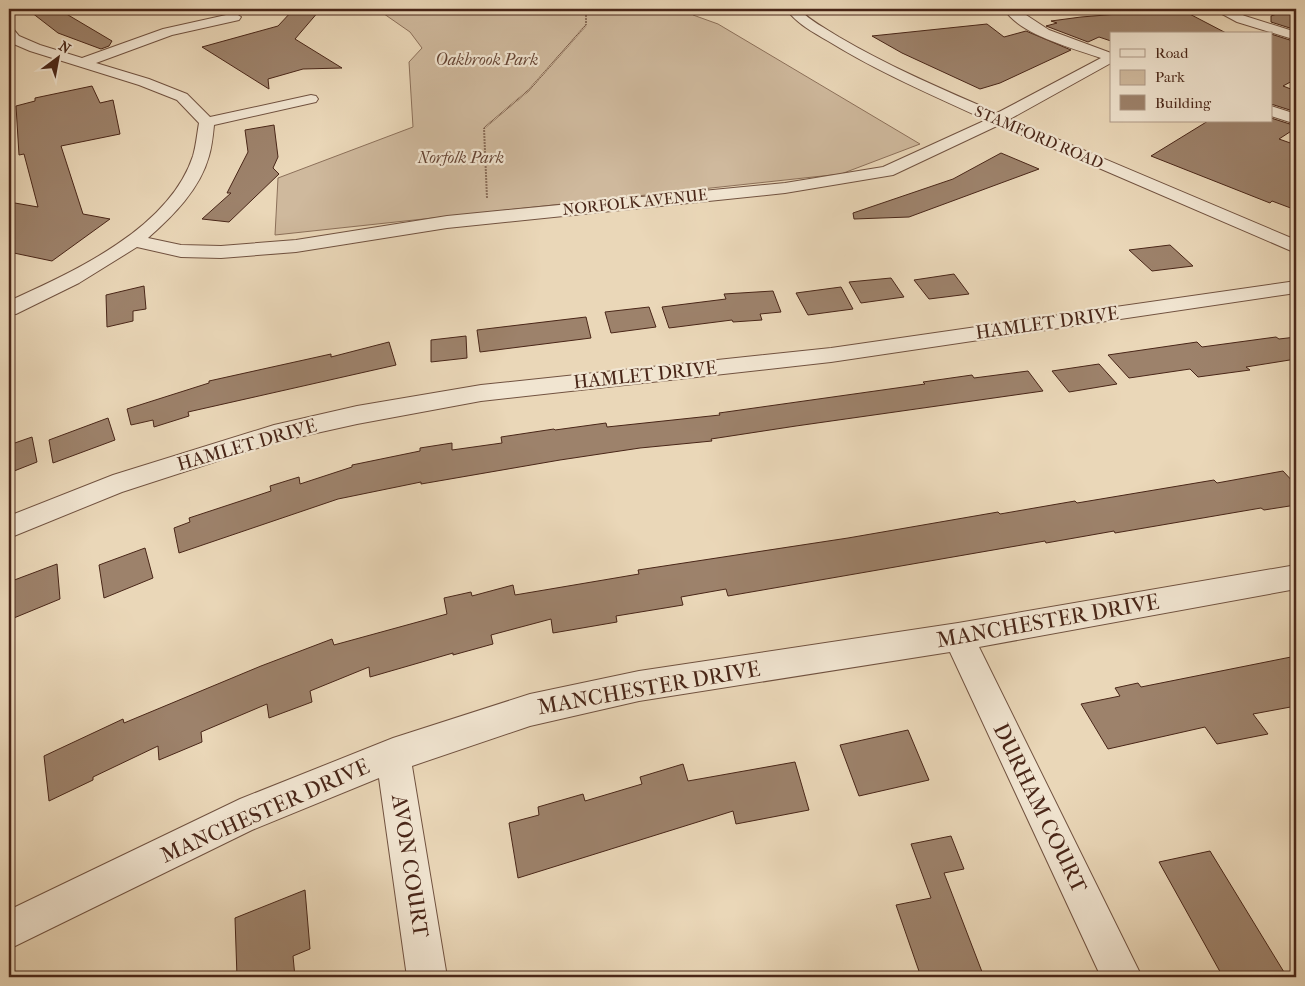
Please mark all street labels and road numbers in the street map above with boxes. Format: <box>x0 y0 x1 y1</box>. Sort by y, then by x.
street label: STAMFORD ROAD <box>972 101 1106 173</box>
street label: NORFOLK AVENUE <box>562 185 709 219</box>
street label: HAMLET DRIVE <box>974 302 1120 344</box>
street label: HAMLET DRIVE <box>572 356 718 393</box>
street label: HAMLET DRIVE <box>175 414 320 475</box>
street label: MANCHESTER DRIVE <box>935 589 1161 653</box>
street label: MANCHESTER DRIVE <box>536 656 762 720</box>
street label: DURHAM COURT <box>988 719 1093 898</box>
street label: MANCHESTER DRIVE <box>157 753 373 869</box>
street label: AVON COURT <box>386 792 434 941</box>

